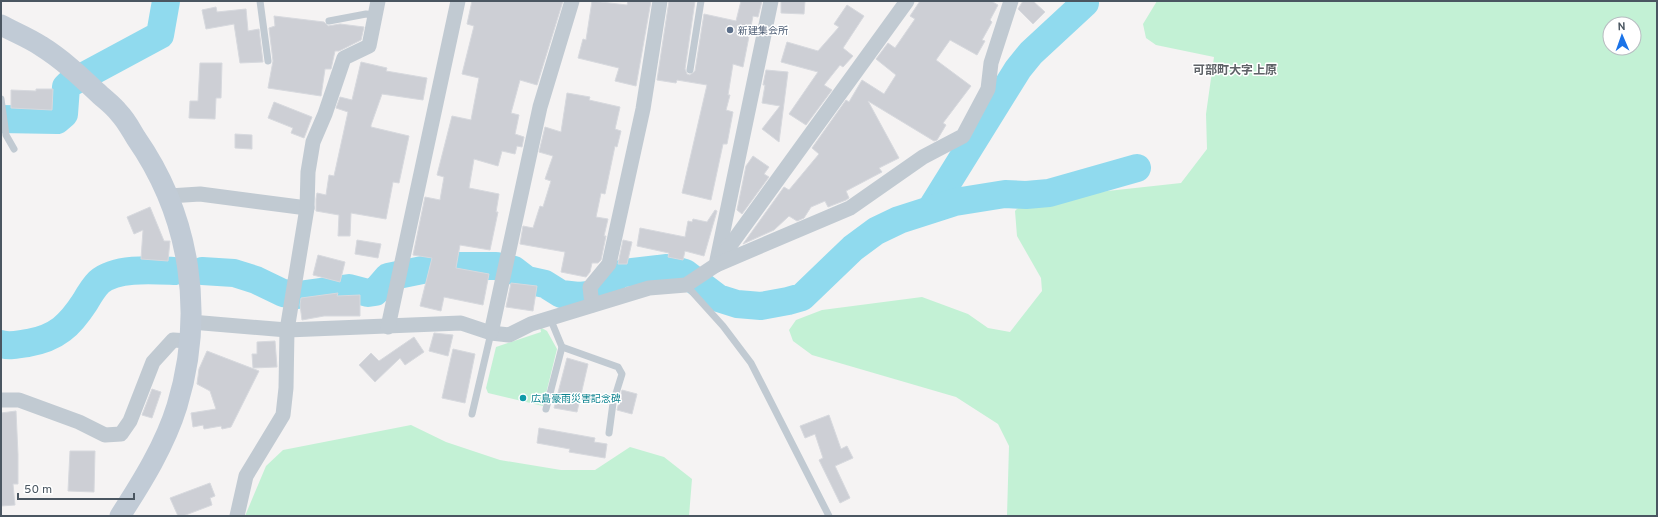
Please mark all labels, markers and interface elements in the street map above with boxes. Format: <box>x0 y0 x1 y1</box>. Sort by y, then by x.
north arrow <box>1602 16 1642 56</box>
text: N <box>1617 20 1626 34</box>
marker: 新建集会所 <box>725 25 735 35</box>
place label: 新建集会所 <box>738 25 788 38</box>
district label: 可部町大字上原 <box>1193 63 1277 79</box>
marker: 広島豪雨災害記念碑 <box>518 393 528 403</box>
place label: 広島豪雨災害記念碑 <box>531 393 621 406</box>
scale bar <box>18 475 134 501</box>
text: 50 m <box>24 482 52 498</box>

